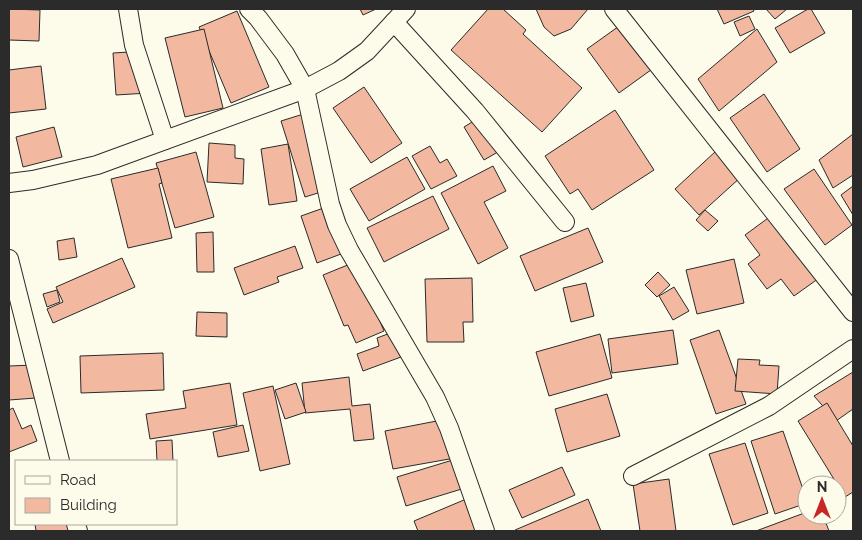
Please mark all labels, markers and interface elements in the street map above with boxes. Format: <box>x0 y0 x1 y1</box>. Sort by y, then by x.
legend <box>15 460 178 525</box>
text: Road <box>60 471 96 489</box>
north arrow <box>797 475 847 525</box>
text: N <box>817 479 827 495</box>
text: Building <box>60 496 117 514</box>

